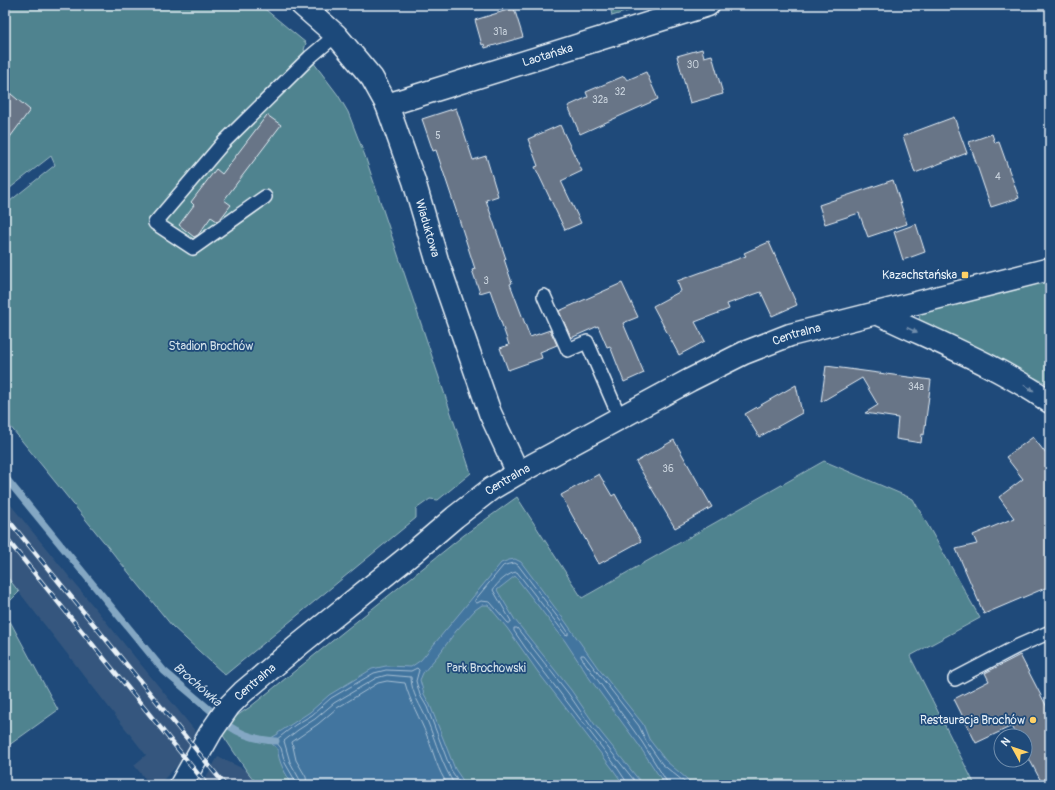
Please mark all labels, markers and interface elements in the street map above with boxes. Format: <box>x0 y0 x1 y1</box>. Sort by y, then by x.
house number: 31a <box>493 26 507 38</box>
street label: Laotańska <box>520 40 575 70</box>
house number: 30 <box>687 59 699 71</box>
house number: 32 <box>614 86 626 98</box>
house number: 32a <box>592 94 608 106</box>
house number: 5 <box>435 130 441 142</box>
house number: 4 <box>995 171 1001 183</box>
street label: Wiaduktowa <box>412 197 443 259</box>
place label: Kazachstańska <box>882 268 957 283</box>
marker: Kazachstańska <box>960 270 970 280</box>
house number: 3 <box>483 275 489 287</box>
street label: Centralna <box>770 320 823 349</box>
one-way arrow <box>907 327 918 333</box>
park label: Stadion Brochów <box>169 339 253 354</box>
house number: 34a <box>908 381 924 393</box>
one-way arrow <box>1023 384 1035 391</box>
street label: Centralna <box>482 461 533 499</box>
house number: 36 <box>662 463 674 475</box>
water label: Brochówka <box>170 659 225 711</box>
street label: Centralna <box>232 660 279 704</box>
park label: Park Brochowski <box>446 661 526 676</box>
place label: Restauracja Brochów <box>920 713 1025 728</box>
marker: Restauracja Brochów <box>1028 715 1038 725</box>
north arrow <box>993 728 1033 768</box>
text: N <box>998 734 1013 749</box>

